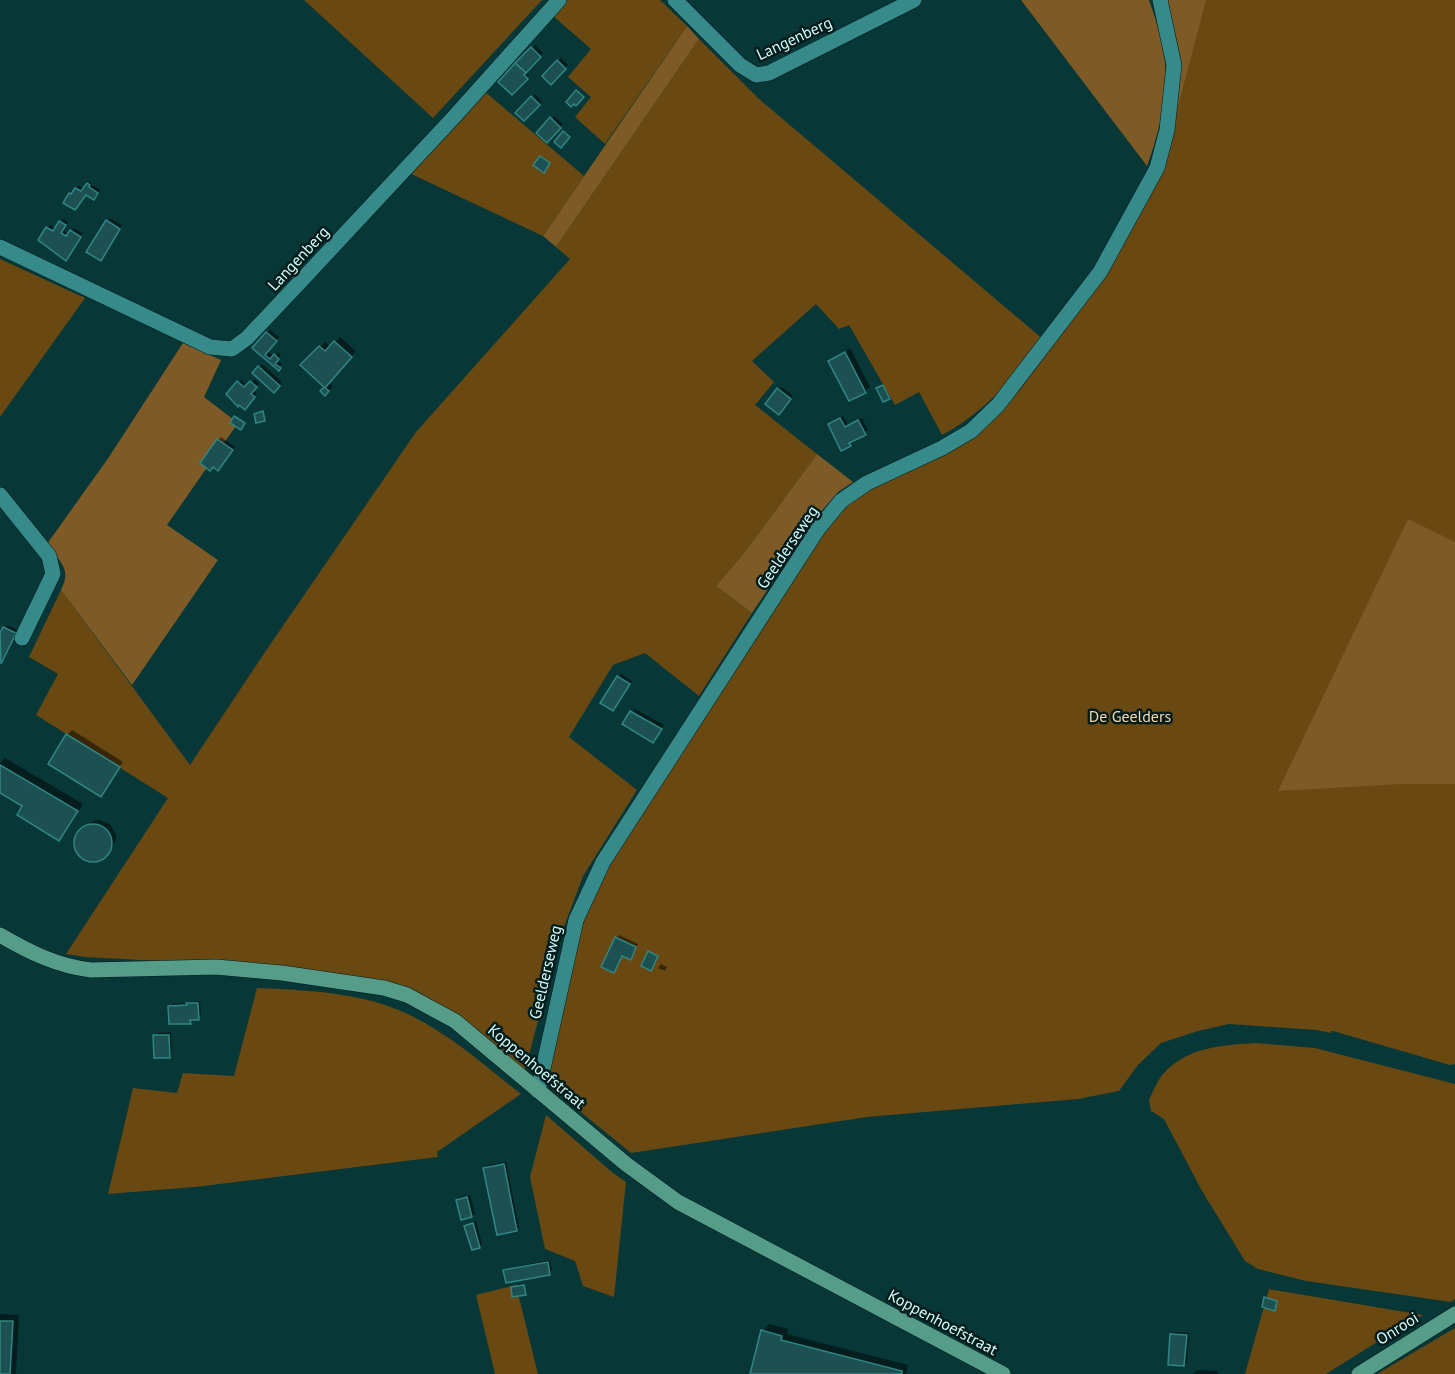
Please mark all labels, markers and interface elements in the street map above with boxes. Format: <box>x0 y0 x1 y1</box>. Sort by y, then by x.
street label: Langenberg <box>753 12 835 64</box>
street label: Langenberg <box>263 222 333 294</box>
street label: Geelderseweg <box>752 502 822 592</box>
park label: De Geelders <box>1089 706 1171 726</box>
street label: Geelderseweg <box>525 923 565 1021</box>
street label: Koppenhoefstraat <box>484 1019 590 1113</box>
street label: Koppenhoefstraat <box>885 1285 1002 1360</box>
street label: Onrooi <box>1372 1307 1422 1349</box>

